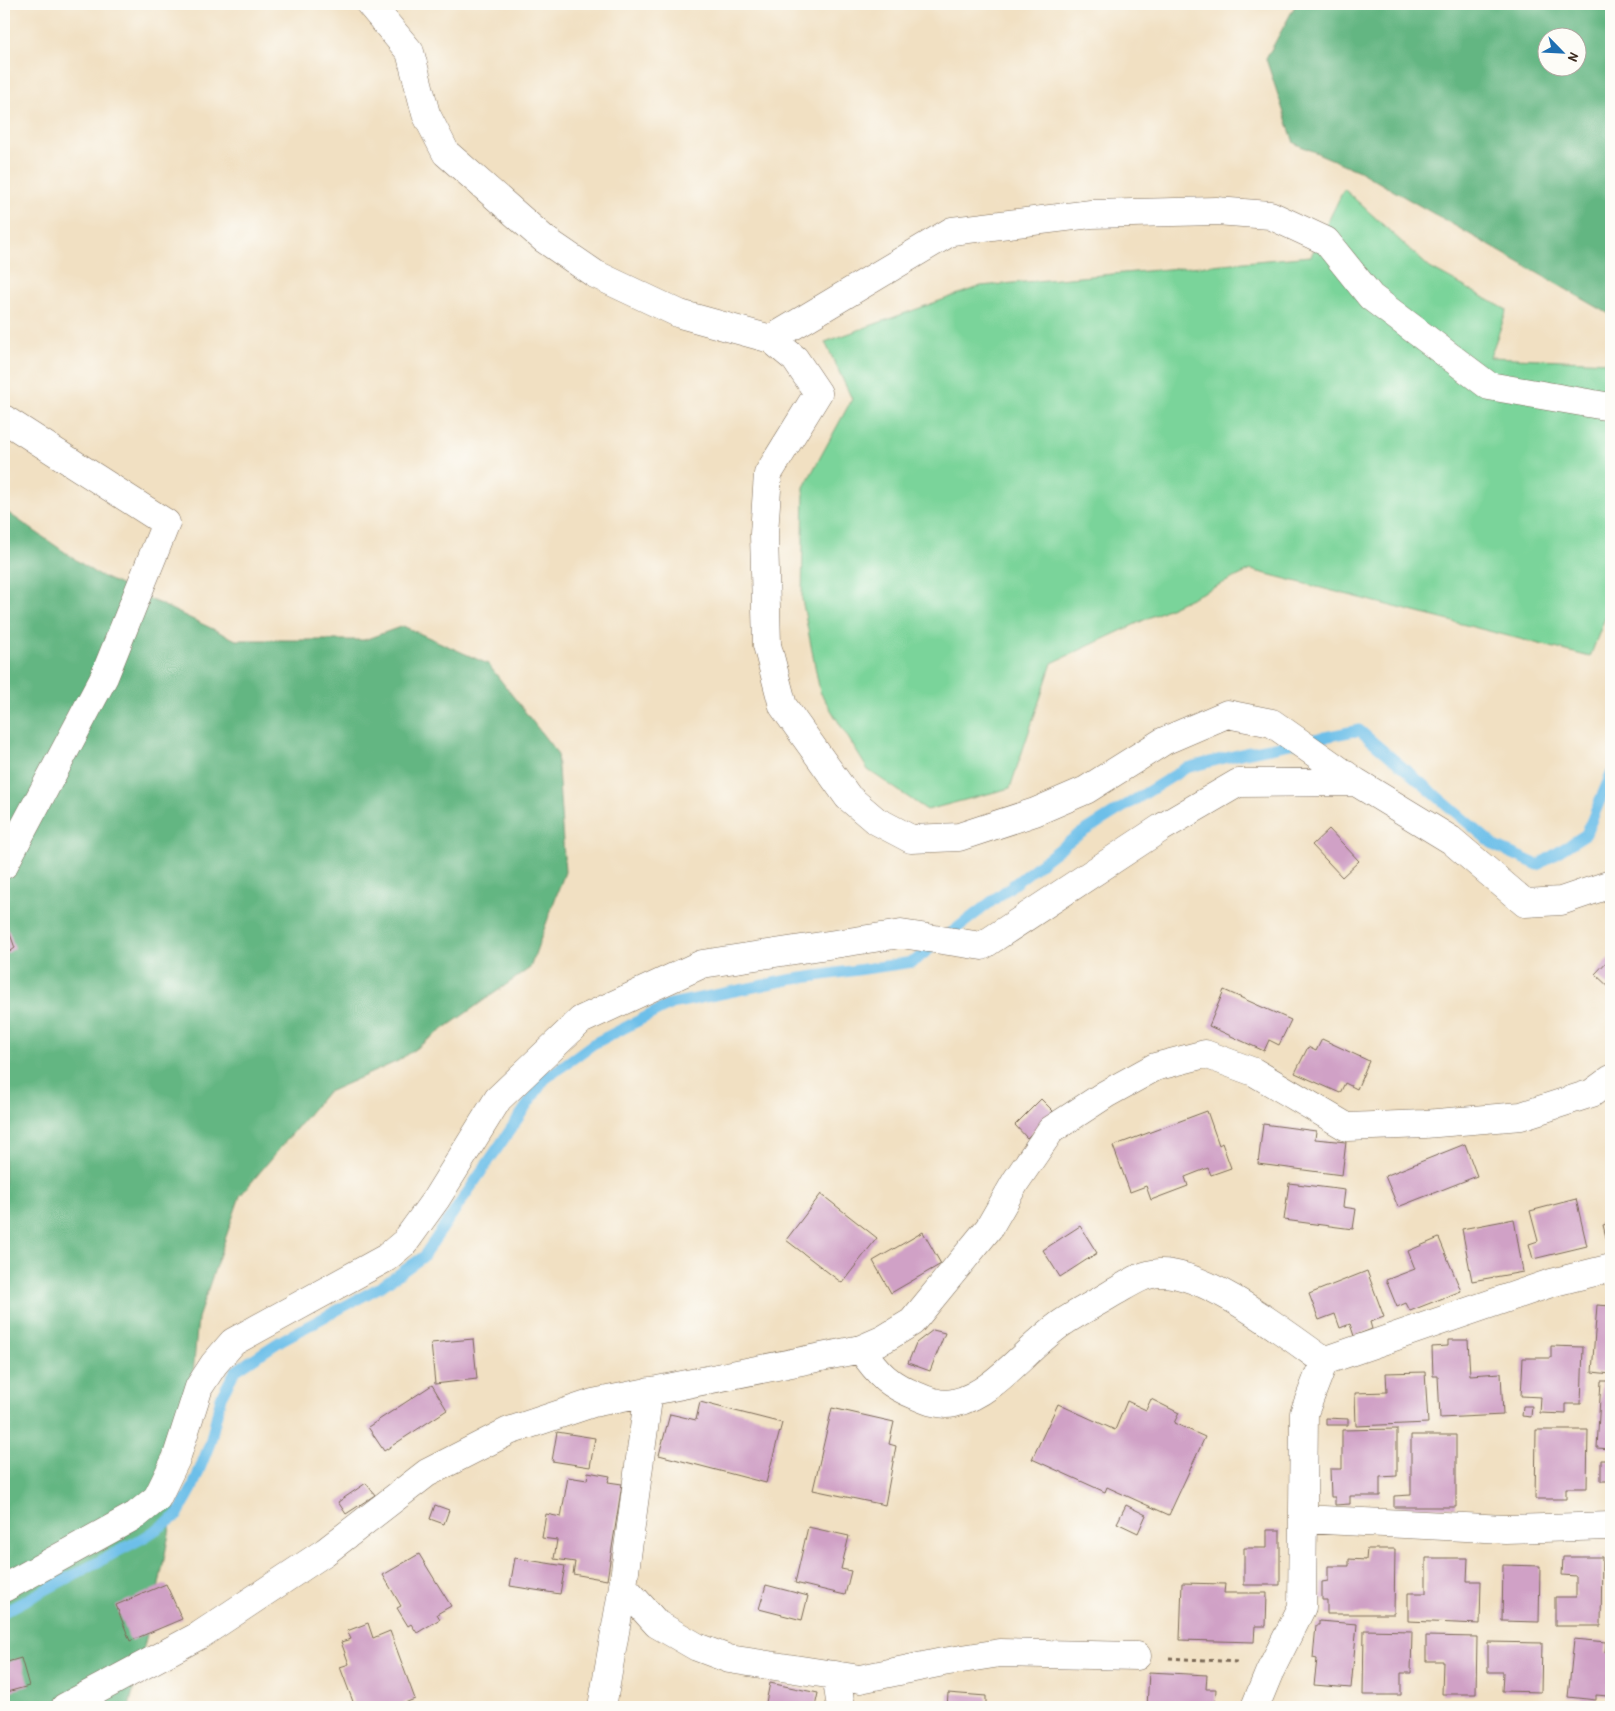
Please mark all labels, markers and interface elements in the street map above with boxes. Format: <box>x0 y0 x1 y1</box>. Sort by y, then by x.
north arrow <box>1538 28 1588 78</box>
text: N <box>1564 50 1585 65</box>

